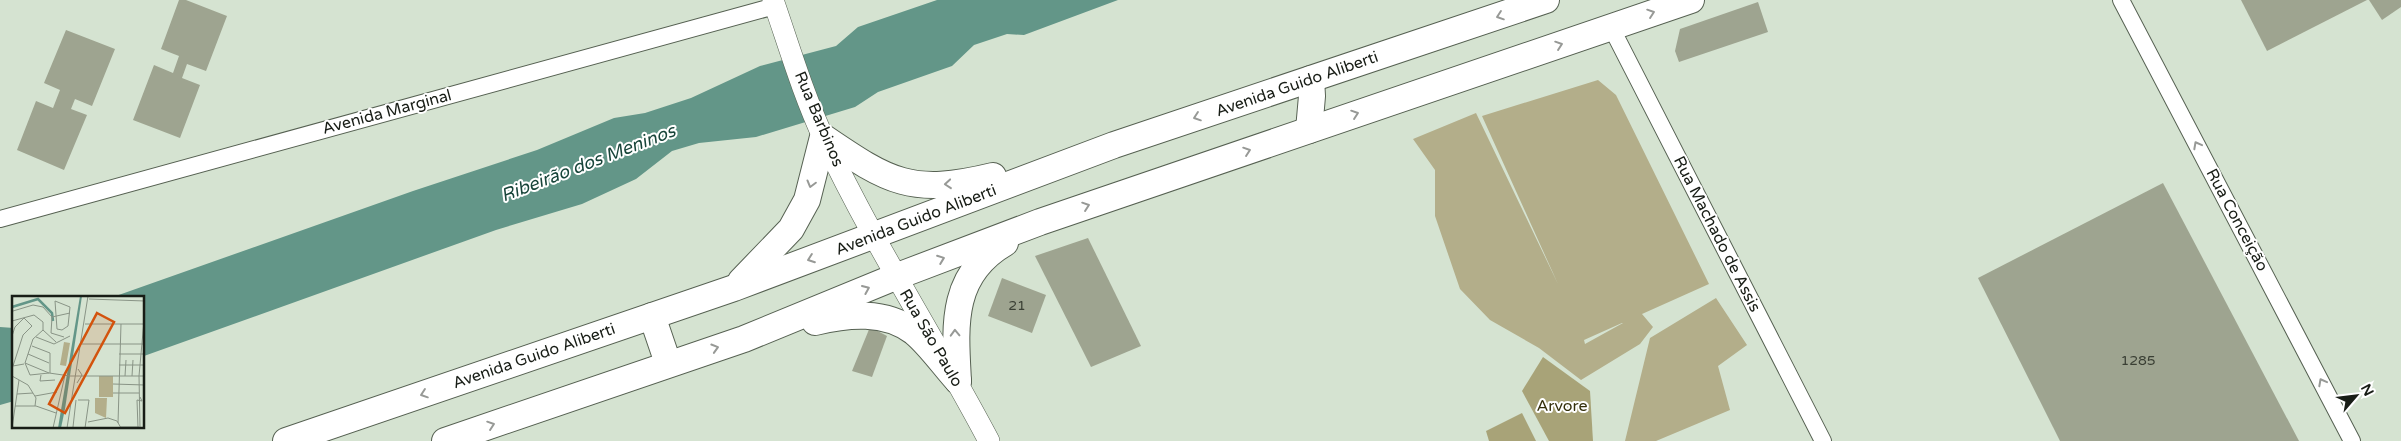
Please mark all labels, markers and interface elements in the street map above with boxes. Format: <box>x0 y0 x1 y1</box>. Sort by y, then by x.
one-way arrow <box>1647 9 1655 19</box>
one-way arrow <box>1496 10 1505 20</box>
one-way arrow <box>1554 41 1562 51</box>
street label: Avenida Guido Aliberti <box>1213 47 1381 121</box>
street label: Rua Barbinos <box>790 68 848 170</box>
street label: Avenida Marginal <box>320 85 454 139</box>
one-way arrow <box>1350 110 1359 120</box>
one-way arrow <box>1193 112 1201 122</box>
water label: Ribeirão dos Meninos <box>498 119 680 206</box>
one-way arrow <box>2194 142 2204 151</box>
one-way arrow <box>1242 147 1251 157</box>
street label: Rua Machado de Assis <box>1669 153 1765 315</box>
street label: Rua Conceição <box>2202 165 2272 275</box>
one-way arrow <box>944 179 952 190</box>
one-way arrow <box>806 180 817 189</box>
street label: Avenida Guido Aliberti <box>833 180 999 260</box>
one-way arrow <box>1081 202 1089 212</box>
one-way arrow <box>807 253 816 264</box>
one-way arrow <box>936 255 945 265</box>
one-way arrow <box>861 285 870 296</box>
street label: Rua São Paulo <box>895 285 967 391</box>
inset map <box>12 296 145 428</box>
house number: 21 <box>1008 297 1026 314</box>
street label: Avenida Guido Aliberti <box>450 319 618 393</box>
one-way arrow <box>950 328 961 336</box>
one-way arrow <box>710 344 718 354</box>
house number: 1285 <box>2120 352 2156 369</box>
north arrow <box>2331 371 2381 421</box>
one-way arrow <box>2318 379 2328 388</box>
text: N <box>2357 381 2377 399</box>
one-way arrow <box>420 388 429 398</box>
park label: Arvore <box>1536 396 1588 416</box>
one-way arrow <box>486 421 494 431</box>

